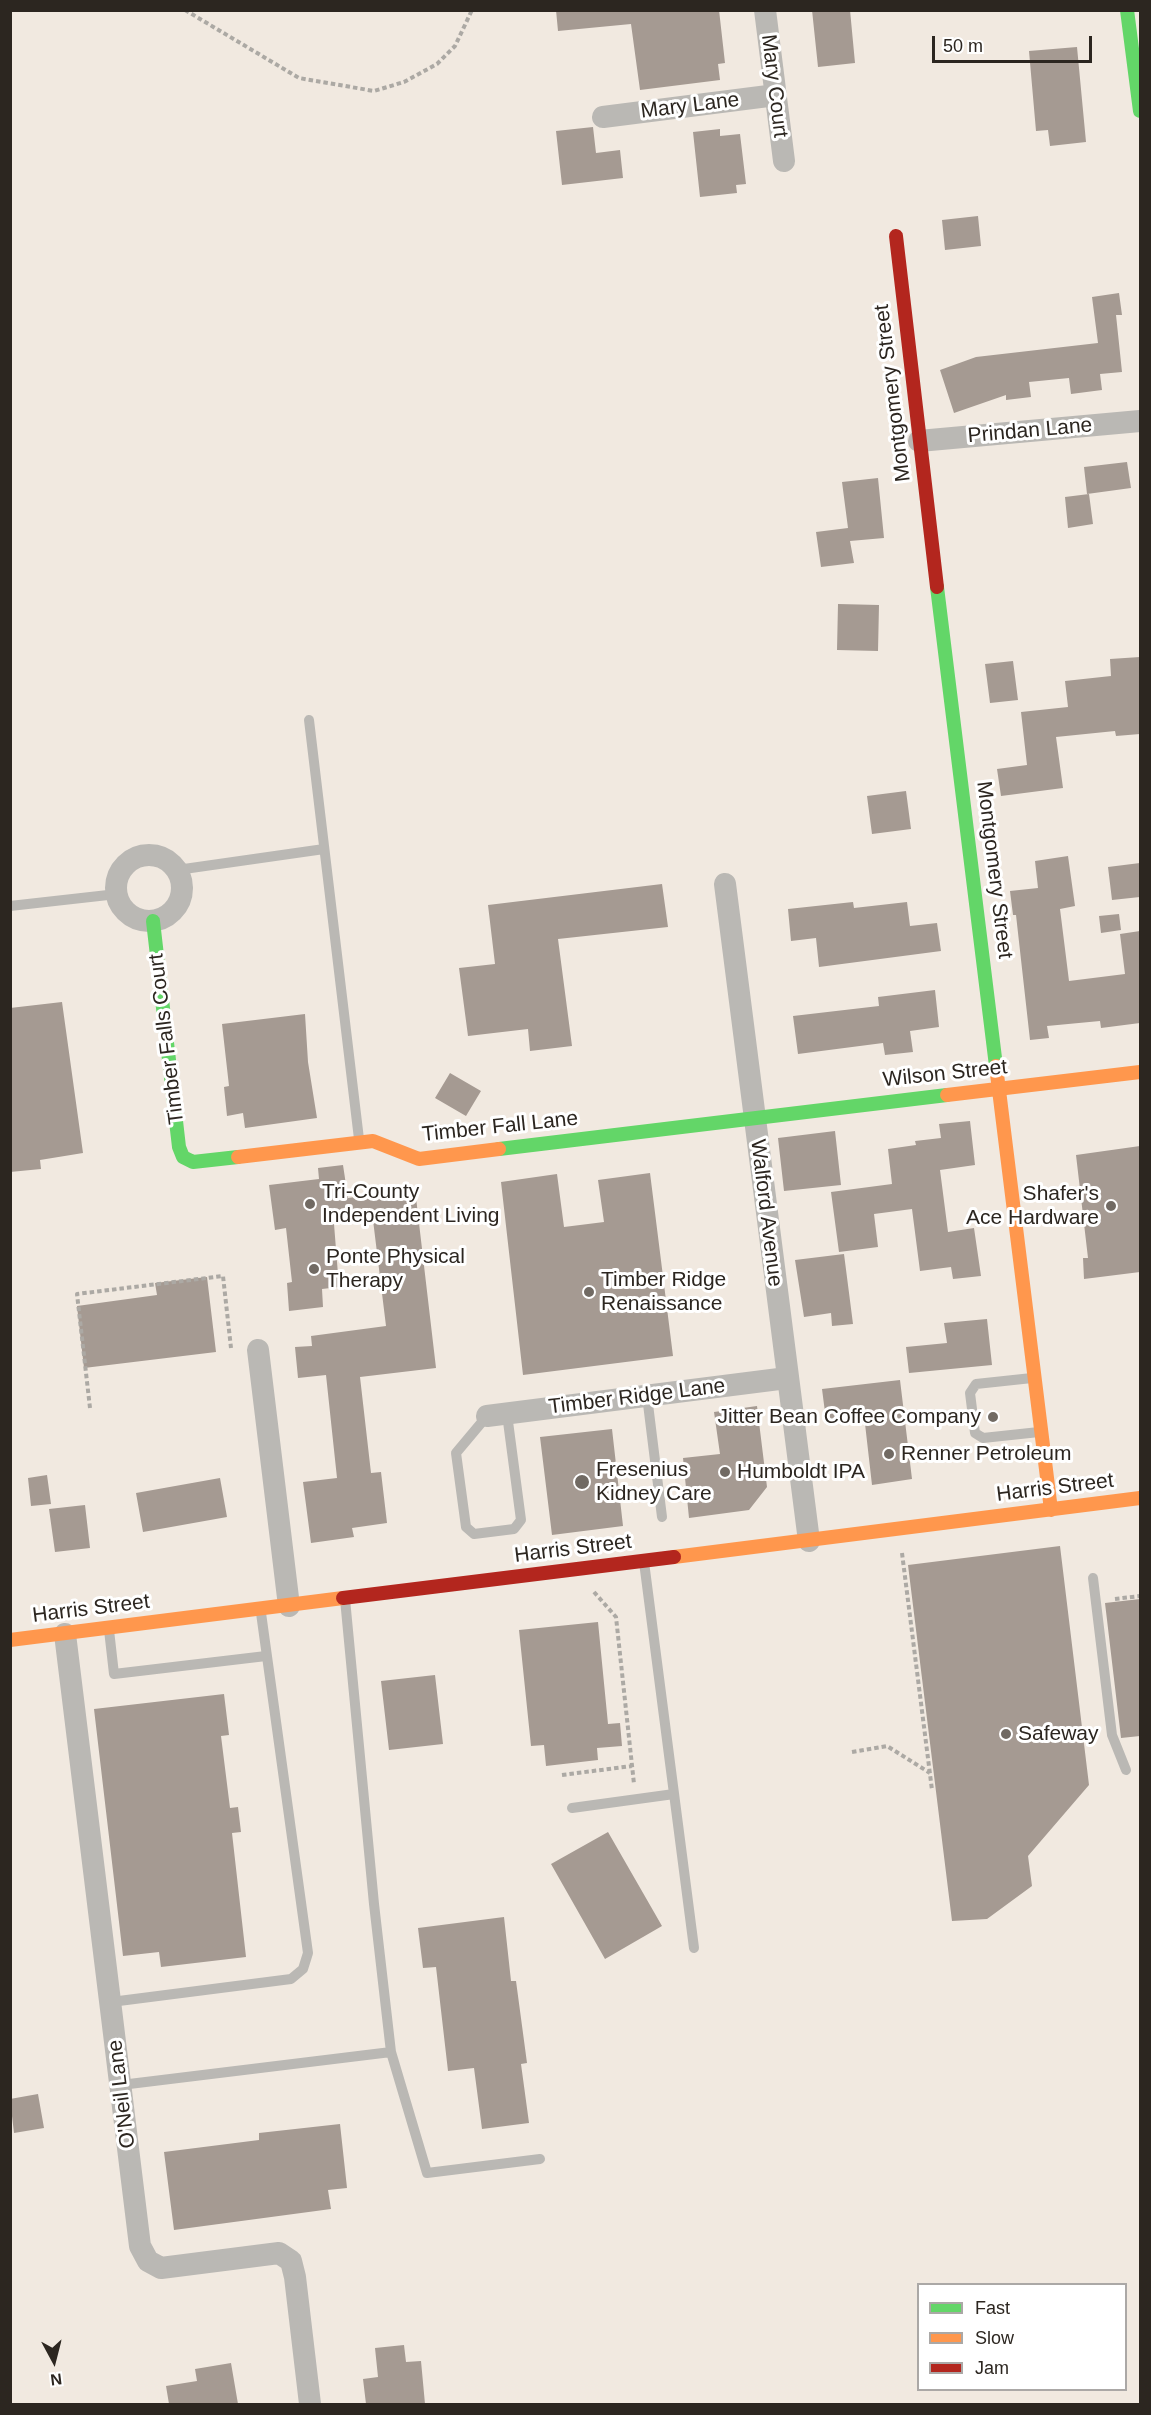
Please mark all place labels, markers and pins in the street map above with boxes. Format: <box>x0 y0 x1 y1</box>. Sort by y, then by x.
place label: Tri-County Independent Living <box>322 1179 499 1229</box>
place label: Shafer's Ace Hardware <box>966 1181 1099 1231</box>
marker: Tri-County Independent Living <box>303 1197 317 1211</box>
marker: Shafer's Ace Hardware <box>1104 1199 1118 1213</box>
place label: Ponte Physical Therapy <box>326 1244 465 1294</box>
marker: Ponte Physical Therapy <box>307 1262 321 1276</box>
place label: Timber Ridge Renaissance <box>601 1267 726 1317</box>
marker: Timber Ridge Renaissance <box>582 1285 596 1299</box>
place label: Jitter Bean Coffee Company <box>718 1404 981 1430</box>
marker: Jitter Bean Coffee Company <box>986 1410 1000 1424</box>
place label: Renner Petroleum <box>901 1441 1071 1467</box>
marker: Renner Petroleum <box>882 1447 896 1461</box>
place label: Fresenius Kidney Care <box>596 1457 712 1507</box>
place label: Humboldt IPA <box>737 1459 865 1485</box>
marker: Humboldt IPA <box>718 1465 732 1479</box>
marker: Fresenius Kidney Care <box>573 1473 591 1491</box>
place label: Safeway <box>1018 1721 1099 1747</box>
marker: Safeway <box>999 1727 1013 1741</box>

